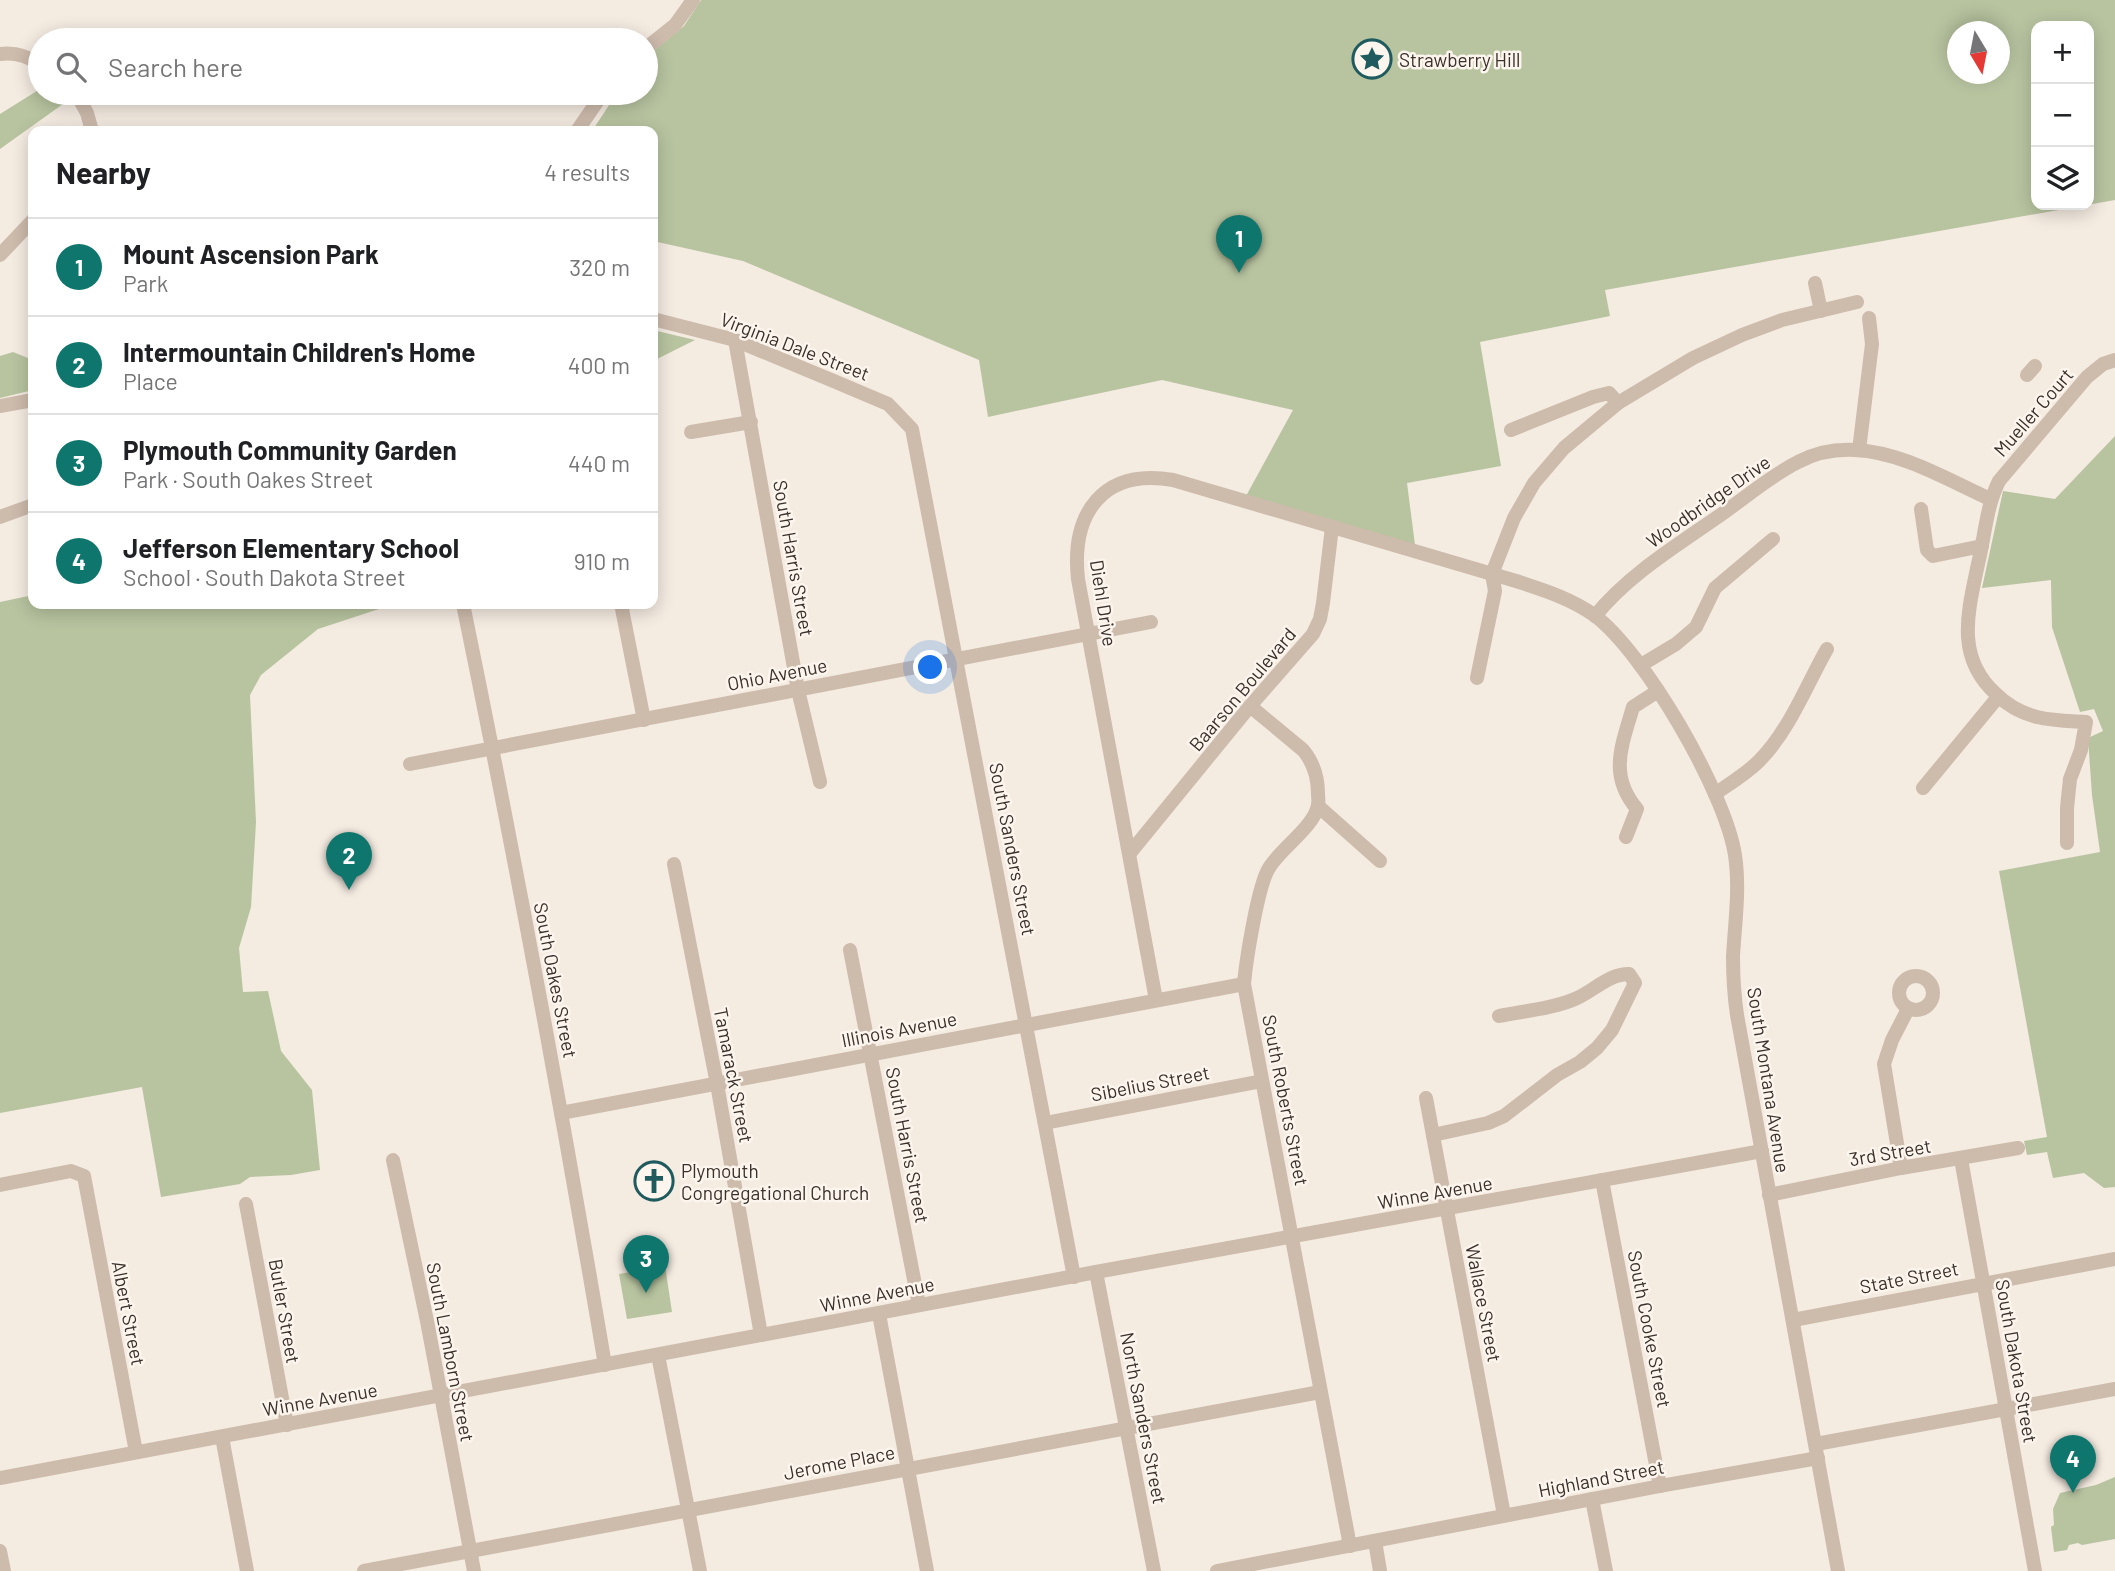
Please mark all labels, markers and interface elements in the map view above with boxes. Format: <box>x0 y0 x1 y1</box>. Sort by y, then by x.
north arrow <box>1947 21 2010 84</box>
map controls <box>2031 21 2094 210</box>
button: + <box>2031 21 2094 84</box>
search box <box>28 28 658 105</box>
place icon: Strawberry Hill <box>1351 38 1393 80</box>
icon: search <box>52 48 90 86</box>
place label: Strawberry Hill <box>1399 48 1521 71</box>
text: Search here <box>108 51 243 82</box>
button: − <box>2031 84 2094 147</box>
button: layers <box>2031 147 2094 210</box>
text: Nearby <box>56 154 151 190</box>
text: 4 results <box>544 158 630 186</box>
pin: 1 <box>1216 215 1262 273</box>
text: Mount Ascension Park <box>123 238 379 269</box>
text: 1 <box>75 253 83 281</box>
text: 320 m <box>569 253 630 281</box>
text: Park <box>123 269 168 297</box>
street label: Virginia Dale Street <box>717 307 873 385</box>
text: Intermountain Children's Home <box>123 336 475 367</box>
text: 2 <box>73 351 85 379</box>
text: 400 m <box>568 351 630 379</box>
street label: Mueller Court <box>1988 363 2078 461</box>
text: Place <box>123 367 178 395</box>
text: Plymouth Community Garden <box>123 434 457 465</box>
text: 3 <box>73 449 85 477</box>
text: 440 m <box>568 449 630 477</box>
street label: Woodbridge Drive <box>1642 450 1774 552</box>
text: Park · South Oakes Street <box>123 465 373 493</box>
street label: South Harris Street <box>769 478 819 638</box>
text: Jefferson Elementary School <box>123 532 459 563</box>
text: 4 <box>72 547 86 575</box>
text: 910 m <box>574 547 630 575</box>
street label: Diehl Drive <box>1086 558 1122 648</box>
text: School · South Dakota Street <box>123 563 406 591</box>
street label: Baarson Boulevard <box>1184 623 1300 755</box>
your location <box>913 650 947 684</box>
street label: Ohio Avenue <box>725 653 829 695</box>
street label: South Sanders Street <box>985 761 1041 937</box>
pin: 2 <box>326 832 372 890</box>
street label: South Oakes Street <box>530 900 582 1060</box>
street label: South Montana Avenue <box>1743 986 1795 1174</box>
street label: Tamarack Street <box>710 1005 758 1145</box>
street label: Illinois Avenue <box>839 1007 959 1051</box>
street label: South Roberts Street <box>1258 1013 1314 1187</box>
street label: Sibelius Street <box>1089 1060 1211 1106</box>
street label: South Harris Street <box>882 1065 934 1225</box>
street label: 3rd Street <box>1847 1133 1933 1171</box>
place label: Plymouth Congregational Church <box>681 1159 869 1204</box>
church icon: Plymouth Congregational Church <box>633 1160 675 1202</box>
street label: Winne Avenue <box>1376 1171 1494 1213</box>
pin: 3 <box>623 1235 669 1293</box>
street label: Wallace Street <box>1461 1242 1507 1364</box>
street label: South Cooke Street <box>1623 1248 1677 1410</box>
street label: State Street <box>1858 1256 1960 1298</box>
street label: Butler Street <box>264 1257 306 1365</box>
street label: Albert Street <box>108 1259 150 1367</box>
street label: South Lamborn Street <box>422 1260 480 1444</box>
street label: Winne Avenue <box>818 1272 936 1316</box>
street label: South Dakota Street <box>1991 1277 2043 1445</box>
street label: North Sanders Street <box>1116 1330 1172 1506</box>
street label: Winne Avenue <box>261 1378 379 1420</box>
pin: 4 <box>2050 1435 2096 1493</box>
street label: Jerome Place <box>781 1440 897 1484</box>
street label: Highland Street <box>1536 1455 1666 1501</box>

